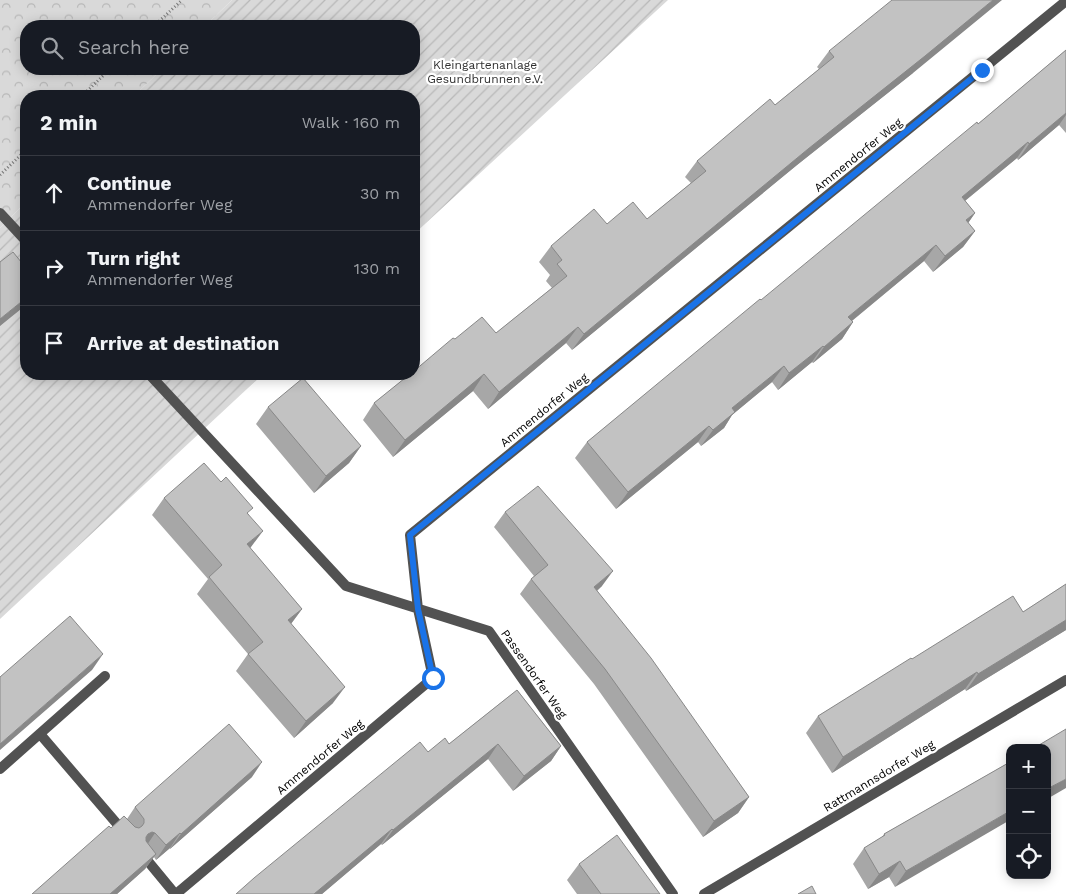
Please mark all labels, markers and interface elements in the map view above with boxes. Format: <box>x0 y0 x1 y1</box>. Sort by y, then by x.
search box <box>20 20 420 75</box>
icon: search <box>38 34 66 62</box>
text: Search here <box>78 36 189 59</box>
park label: Kleingartenanlage Gesundbrunnen e.V. <box>427 58 543 86</box>
route end <box>971 59 994 82</box>
text: 2 min <box>40 110 97 135</box>
text: Walk · 160 m <box>302 113 400 132</box>
street label: Ammendorfer Weg <box>811 115 905 195</box>
text: Continue <box>87 172 171 195</box>
icon: ahead <box>40 179 68 207</box>
text: 30 m <box>360 184 400 203</box>
text: Ammendorfer Weg <box>87 195 232 214</box>
text: Turn right <box>87 247 180 270</box>
icon: right <box>40 254 68 282</box>
text: 130 m <box>354 259 400 278</box>
text: Ammendorfer Weg <box>87 270 232 289</box>
icon: arrive <box>40 329 68 357</box>
text: Arrive at destination <box>87 332 279 355</box>
street label: Ammendorfer Weg <box>497 370 591 450</box>
street label: Passendorfer Weg <box>498 627 570 722</box>
route start <box>422 667 445 690</box>
street label: Ammendorfer Weg <box>274 716 367 797</box>
street label: Rattmannsdorfer Weg <box>821 737 938 815</box>
map controls <box>1006 744 1051 879</box>
button: + <box>1006 744 1051 789</box>
button: − <box>1006 789 1051 834</box>
button: locate <box>1006 834 1051 879</box>

